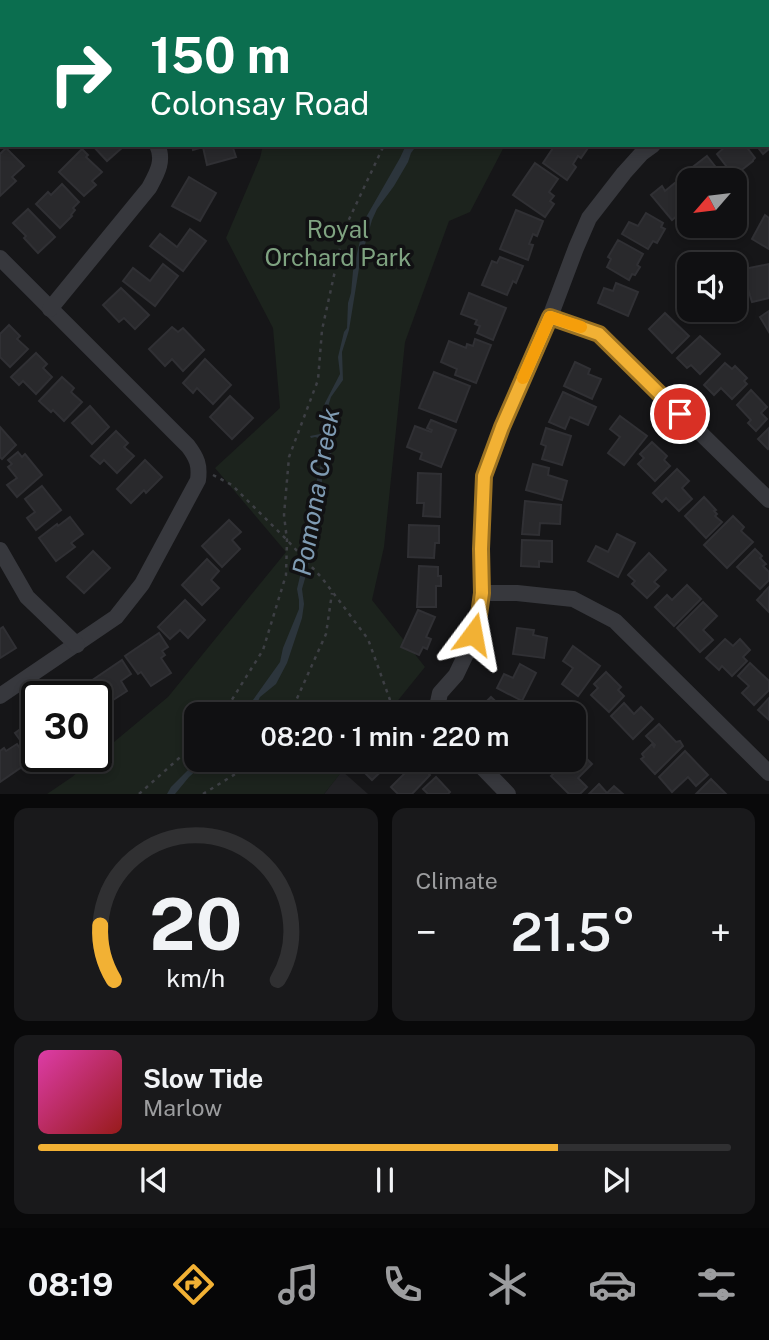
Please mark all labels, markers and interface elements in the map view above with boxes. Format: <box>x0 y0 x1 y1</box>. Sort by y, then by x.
text: 150 m <box>150 26 291 84</box>
icon: right <box>35 28 126 119</box>
text: Colonsay Road <box>150 85 369 122</box>
north arrow <box>677 168 747 238</box>
map controls <box>677 168 747 322</box>
park label: Royal Orchard Park <box>264 215 412 271</box>
button: sound <box>677 252 747 322</box>
pin <box>650 384 710 444</box>
icon: arrive <box>661 395 699 433</box>
water label: Pomona Creek <box>286 406 345 578</box>
position arrow <box>436 597 510 671</box>
speed limit sign: 30 <box>21 681 112 772</box>
text: 08:20 · 1 min · 220 m <box>260 721 510 752</box>
text: Climate <box>416 867 498 894</box>
text: 20 <box>149 882 242 967</box>
text: 21.5° <box>510 902 636 963</box>
text: − <box>416 910 437 955</box>
text: + <box>710 910 731 955</box>
text: km/h <box>166 963 225 993</box>
text: Slow Tide <box>143 1063 263 1094</box>
text: Marlow <box>143 1094 222 1121</box>
icon: previous <box>135 1161 173 1199</box>
icon: pause <box>366 1161 404 1199</box>
icon: next <box>597 1161 635 1199</box>
icon: directions <box>169 1260 218 1309</box>
icon: music <box>274 1260 323 1309</box>
icon: phone <box>378 1260 427 1309</box>
icon: climate <box>483 1260 532 1309</box>
icon: car <box>588 1260 637 1309</box>
icon: filters <box>692 1260 741 1309</box>
text: 08:19 <box>28 1266 113 1303</box>

